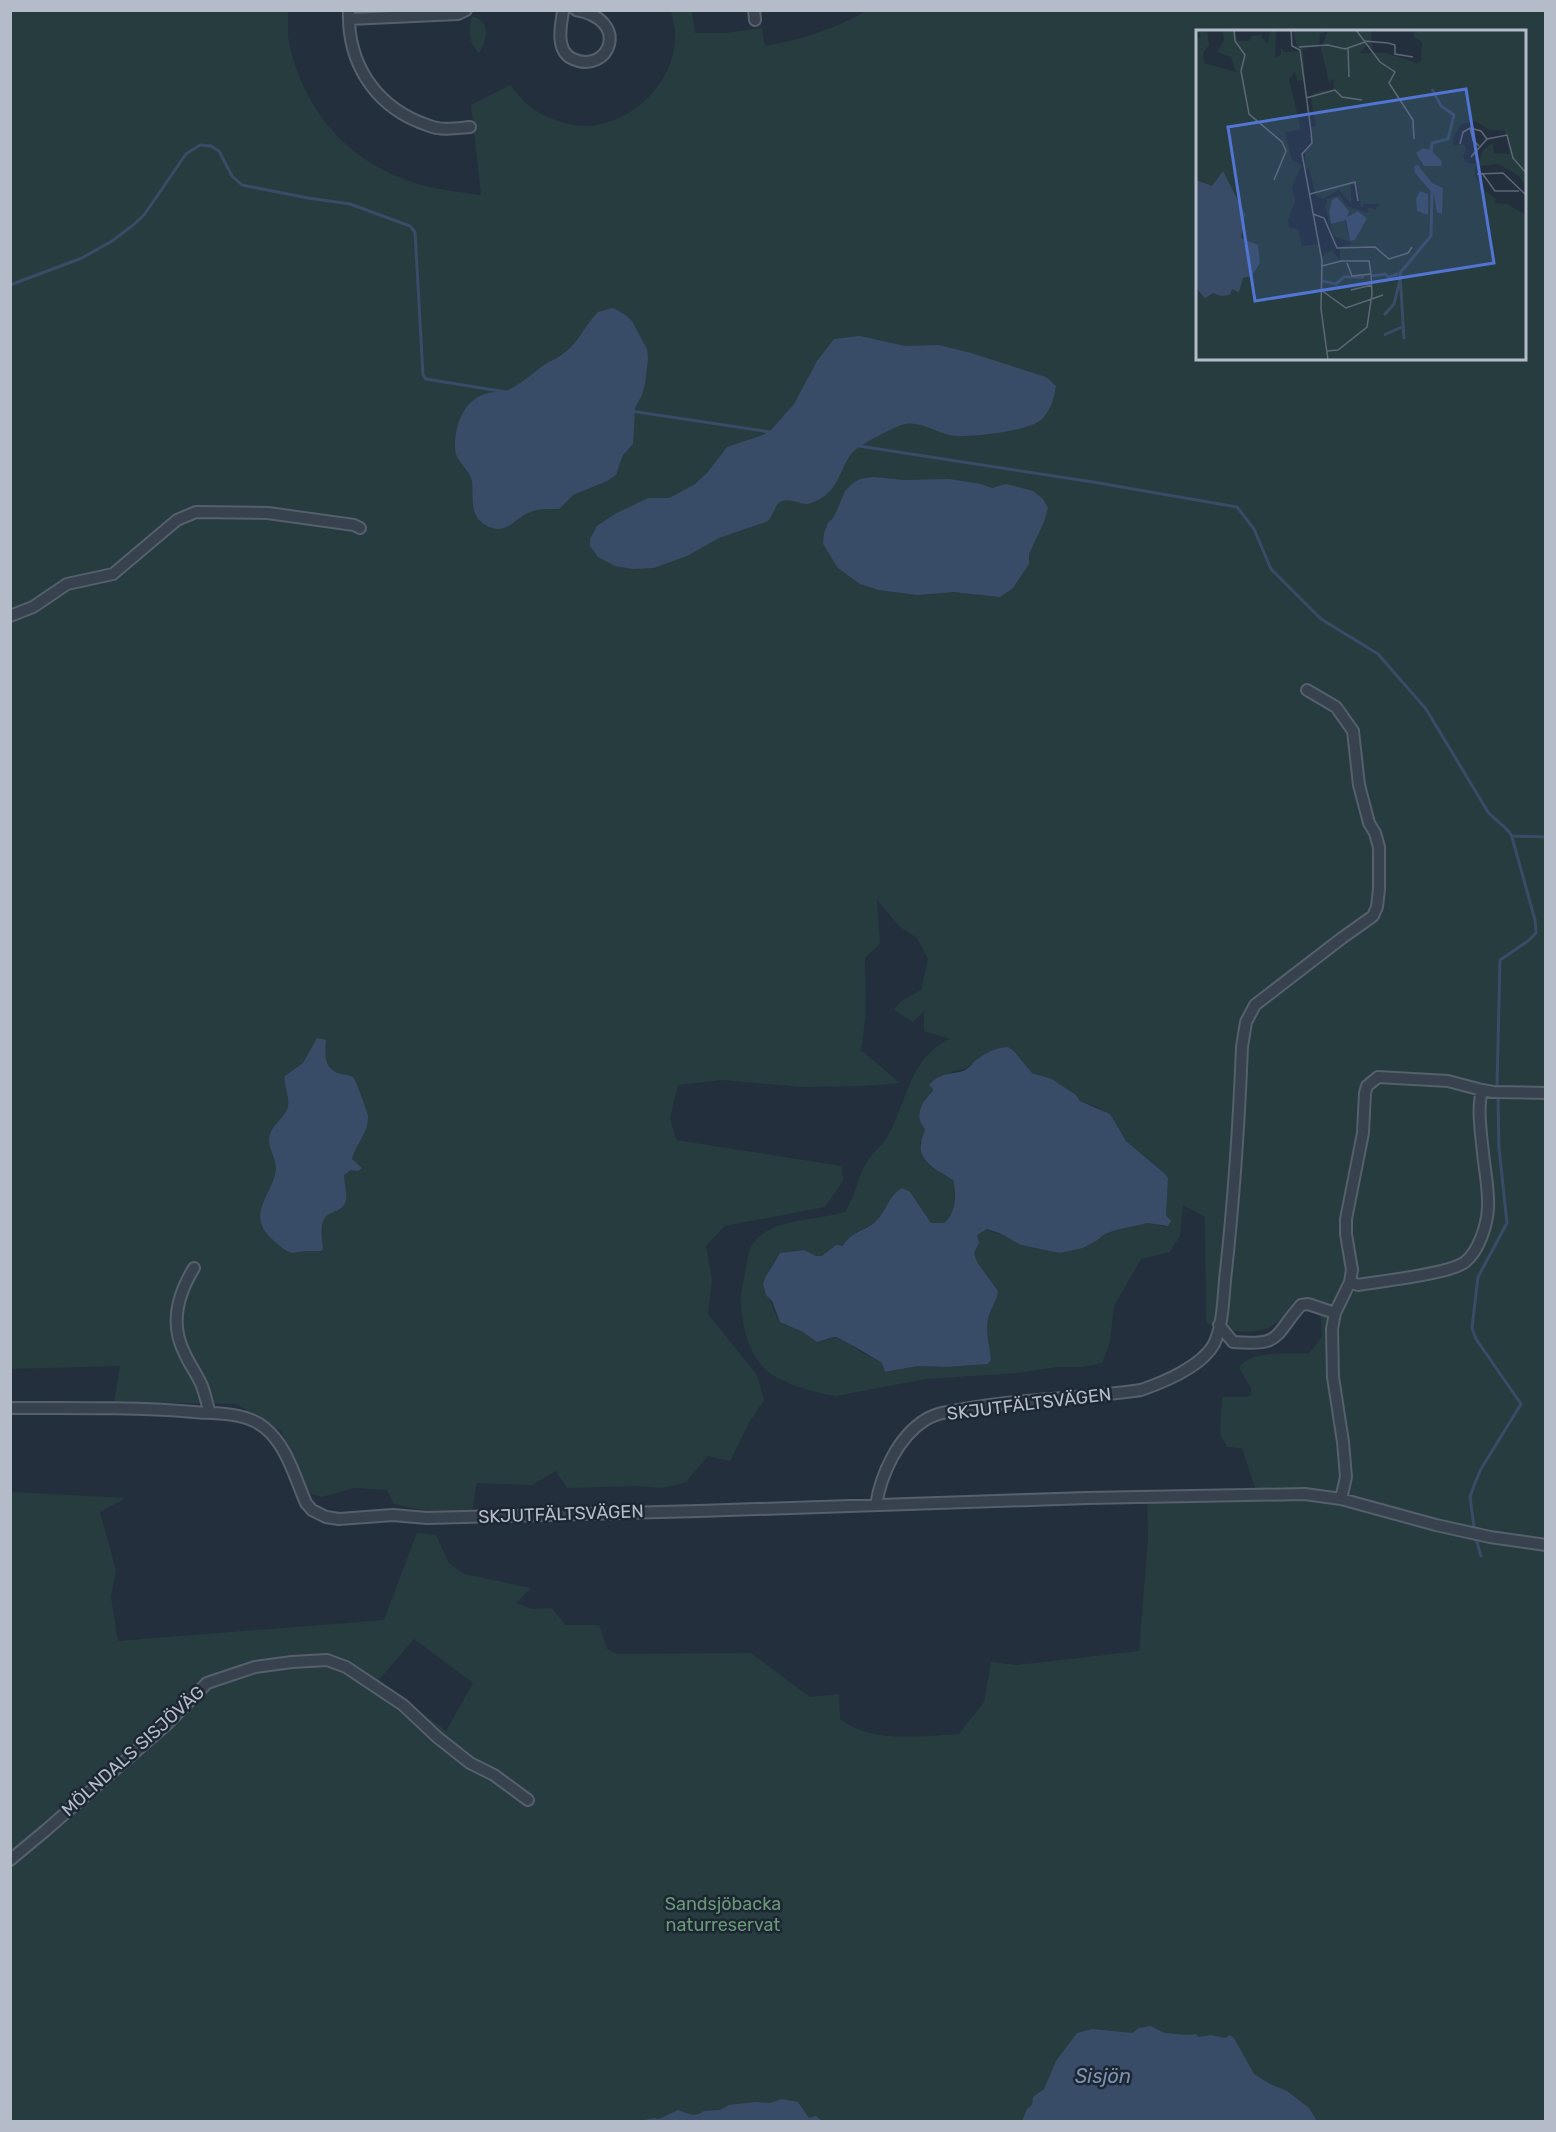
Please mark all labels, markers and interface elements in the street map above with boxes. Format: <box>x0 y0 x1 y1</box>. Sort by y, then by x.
inset map <box>1196 30 1526 360</box>
street label: SKJUTFÄLTSVÄGEN <box>945 1383 1113 1425</box>
street label: SKJUTFÄLTSVÄGEN <box>478 1500 644 1528</box>
street label: MÖLNDALS SISJÖVÄG <box>57 1681 209 1821</box>
park label: Sandsjöbacka naturreservat <box>665 1893 781 1936</box>
water label: Sisjön <box>1075 2064 1131 2088</box>

